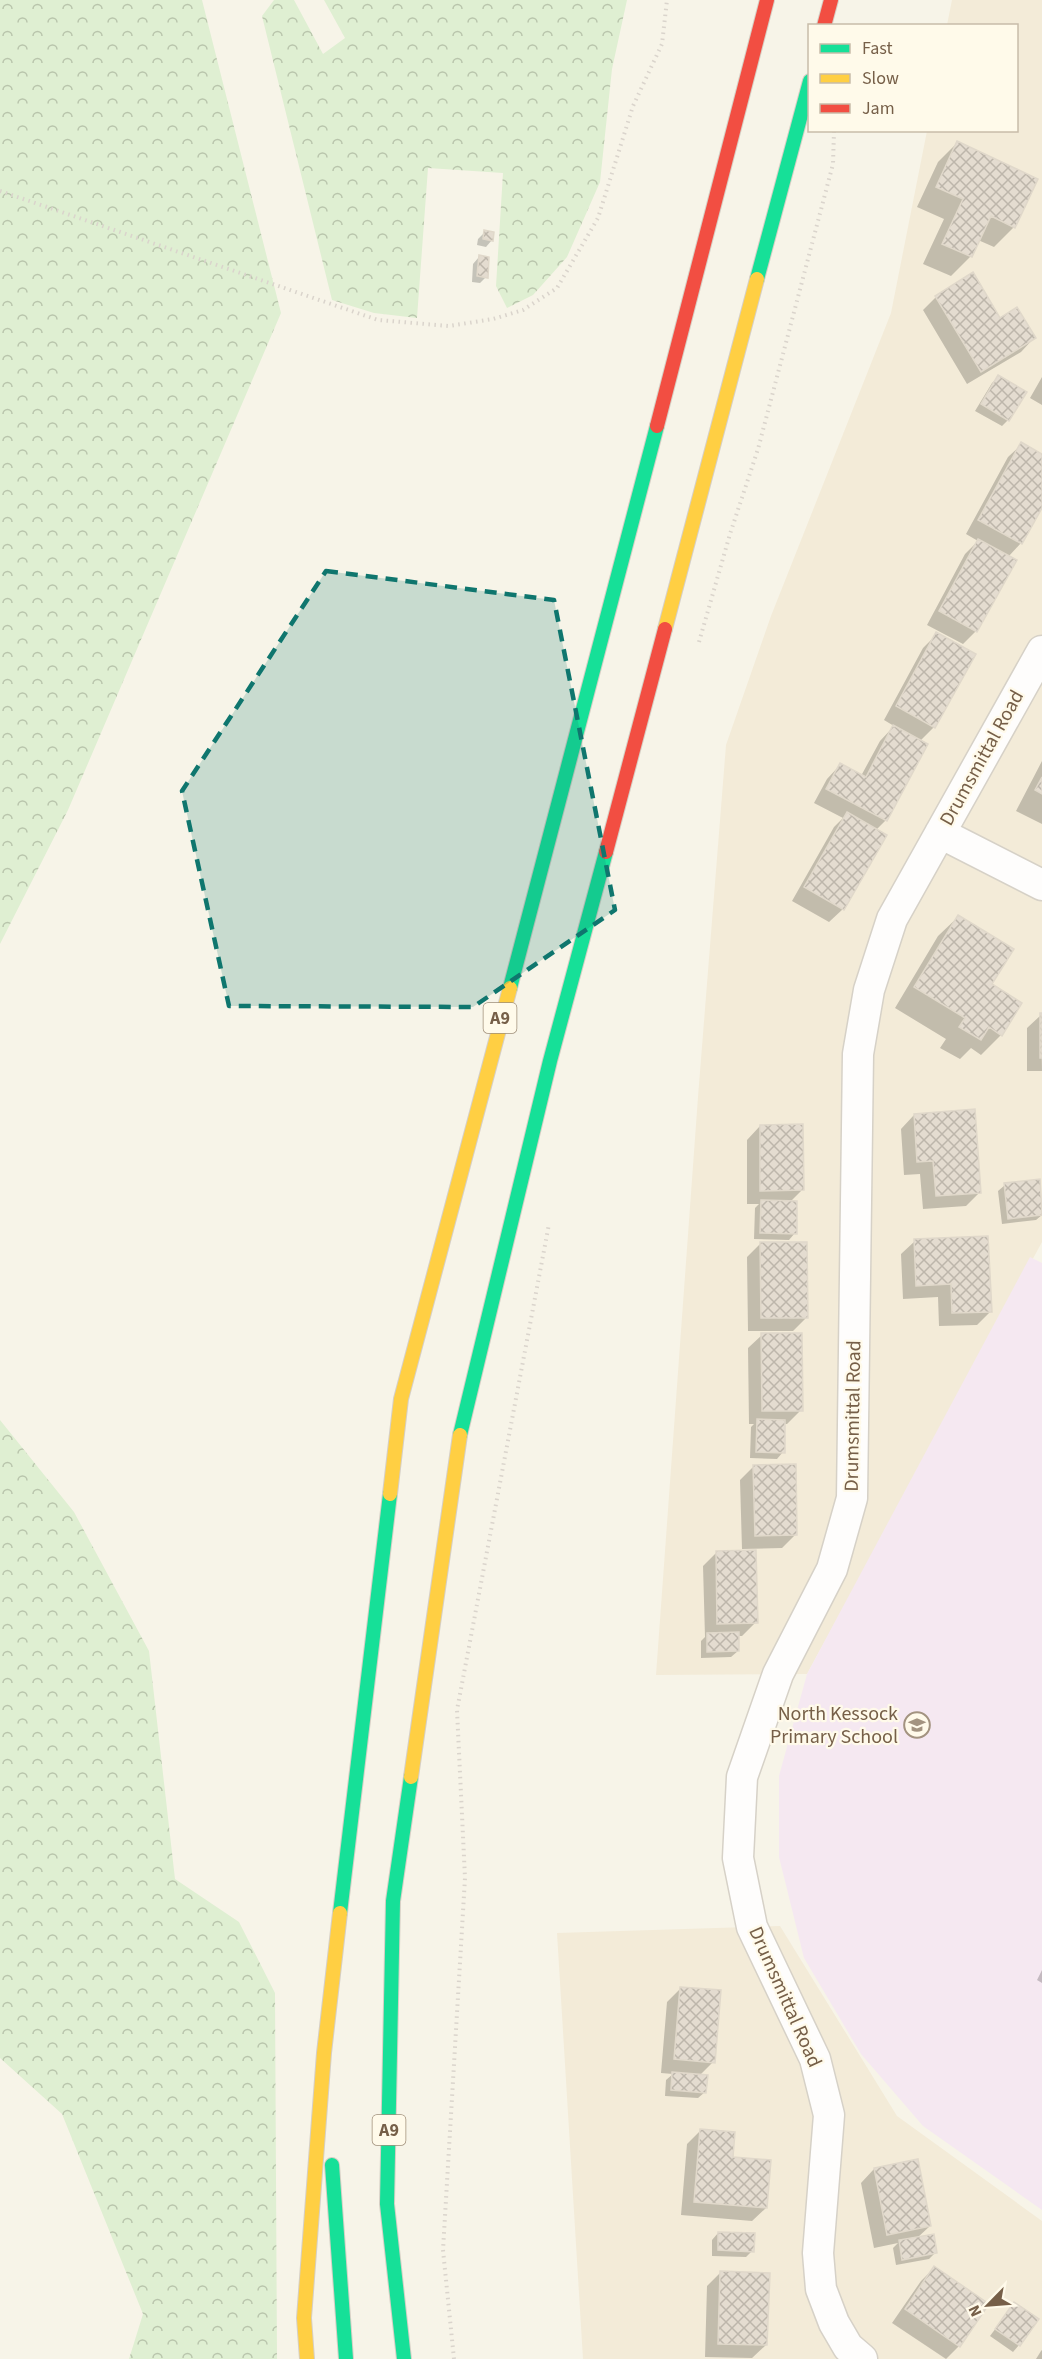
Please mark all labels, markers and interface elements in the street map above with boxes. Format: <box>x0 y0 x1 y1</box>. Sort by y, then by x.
legend <box>808 24 1018 132</box>
text: Fast <box>862 36 893 61</box>
text: Slow <box>862 66 899 91</box>
text: Jam <box>862 96 895 121</box>
street label: Drumsmittal Road <box>933 685 1031 831</box>
road number: A9 <box>484 1003 516 1033</box>
street label: Drumsmittal Road <box>838 1340 868 1492</box>
place label: North Kessock Primary School <box>770 1700 898 1751</box>
school or university icon: North Kessock Primary School <box>902 1710 932 1740</box>
street label: Drumsmittal Road <box>741 1922 829 2072</box>
road number: A9 <box>372 2115 406 2145</box>
north arrow <box>958 2275 1018 2335</box>
text: N <box>963 2301 988 2320</box>

